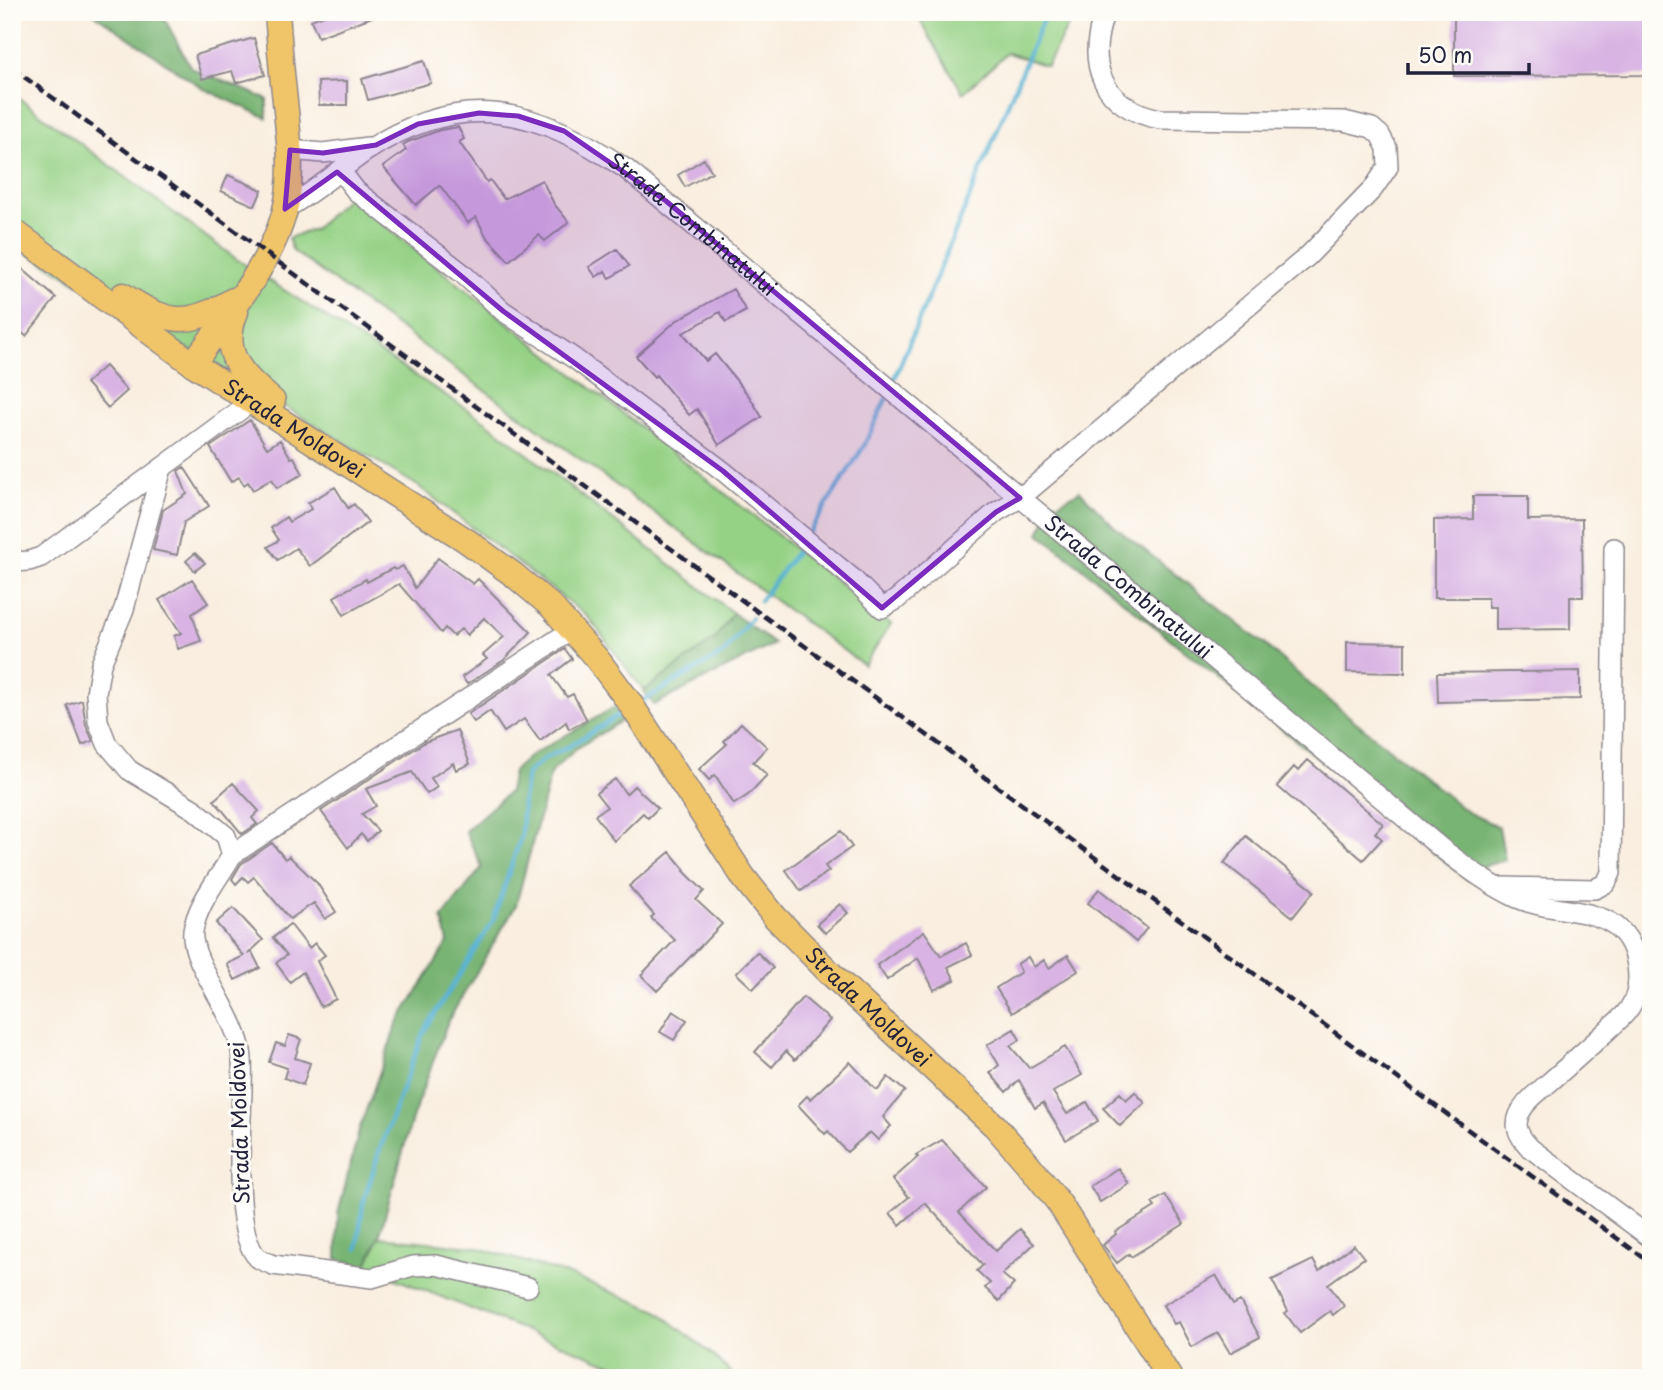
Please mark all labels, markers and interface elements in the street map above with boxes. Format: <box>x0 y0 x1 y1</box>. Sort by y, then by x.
scale bar <box>1408 32 1528 76</box>
text: 50 m <box>1418 38 1472 70</box>
street label: Strada Combinatului <box>602 143 785 303</box>
street label: Strada Moldovei <box>217 370 372 485</box>
street label: Strada Combinatului <box>1038 506 1221 665</box>
street label: Strada Moldovei <box>798 938 939 1073</box>
street label: Strada Moldovei <box>219 1041 257 1205</box>

